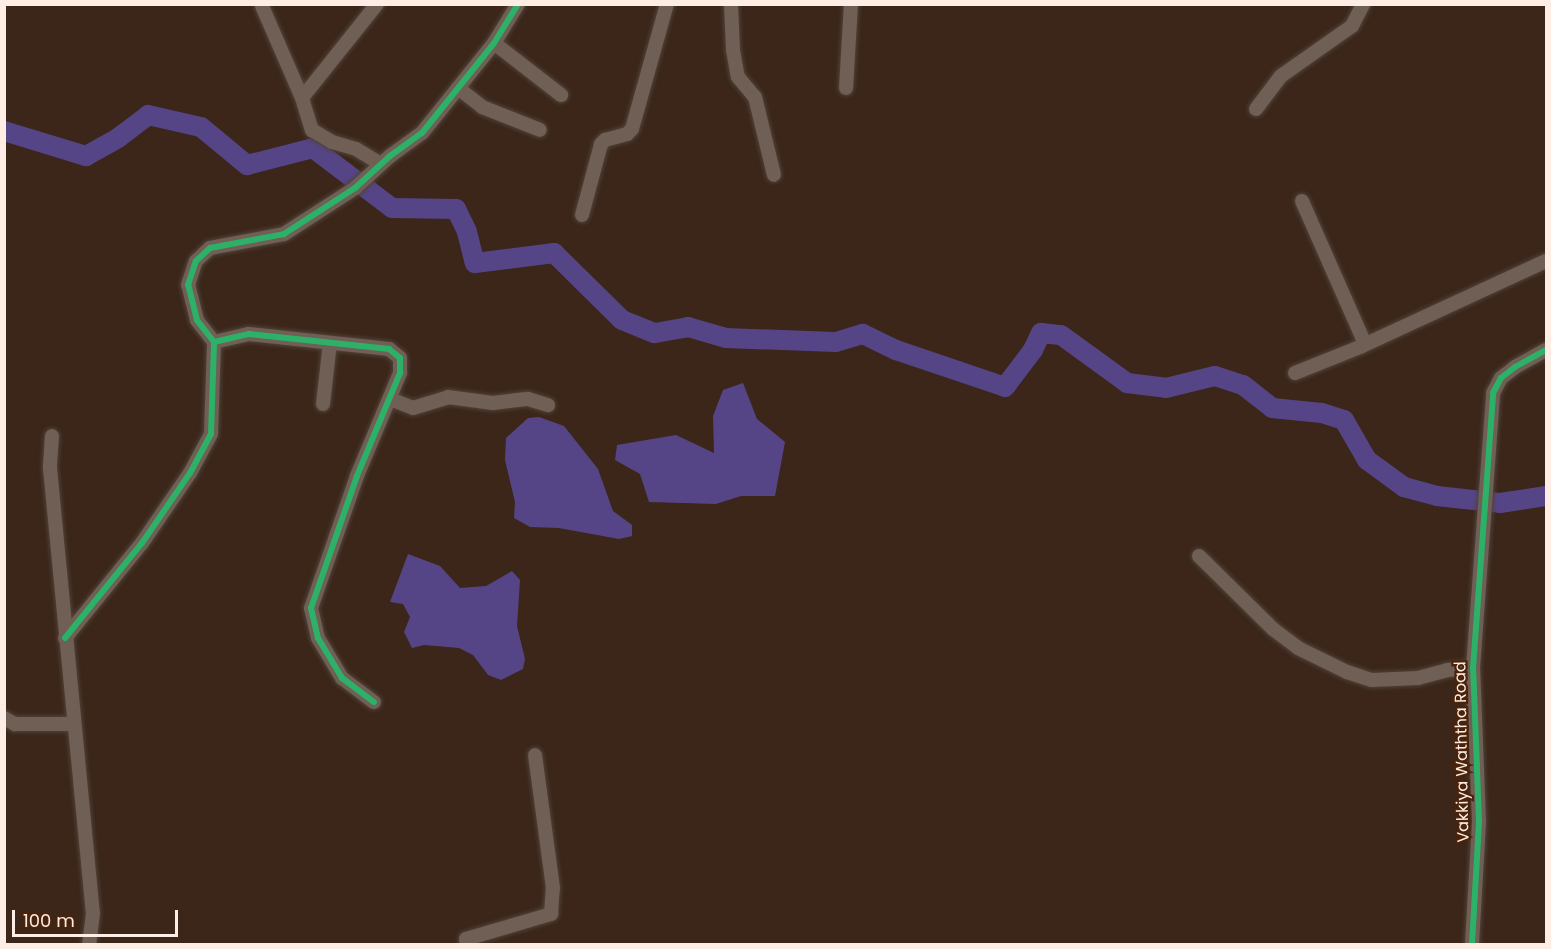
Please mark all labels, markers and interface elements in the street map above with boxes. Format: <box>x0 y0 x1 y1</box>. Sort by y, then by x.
street label: Vakkiya Waththa Road <box>1451 661 1473 843</box>
scale bar <box>15 898 182 936</box>
text: 100 m <box>23 908 75 933</box>

